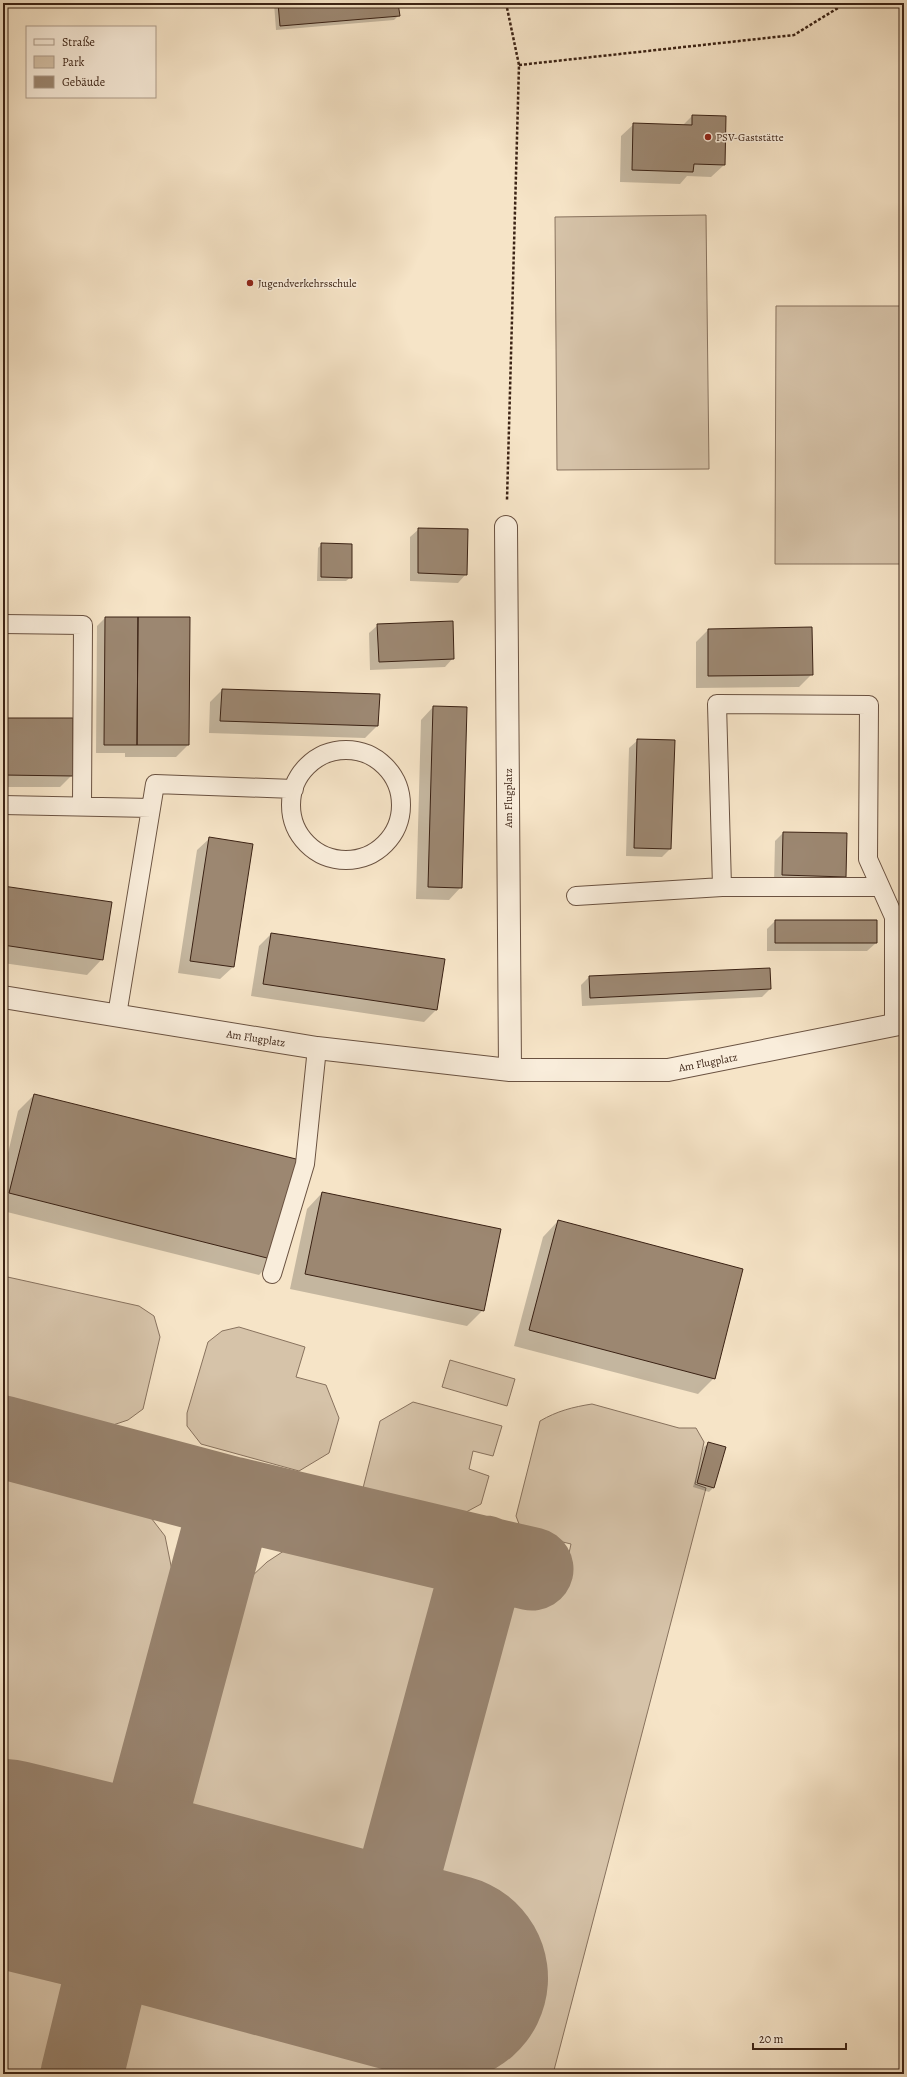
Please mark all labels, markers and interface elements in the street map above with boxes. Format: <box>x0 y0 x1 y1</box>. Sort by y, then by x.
legend <box>26 26 156 98</box>
text: Straße <box>62 34 95 50</box>
text: Park <box>62 54 85 70</box>
text: Gebäude <box>62 74 105 90</box>
place label: PSV-Gaststätte <box>716 130 784 145</box>
marker: PSV-Gaststätte <box>703 132 713 142</box>
place label: Jugendverkehrsschule <box>258 276 357 291</box>
marker: Jugendverkehrsschule <box>245 278 255 288</box>
street label: Am Flugplatz <box>501 768 516 829</box>
street label: Am Flugplatz <box>224 1026 287 1051</box>
street label: Am Flugplatz <box>676 1049 739 1076</box>
scale bar <box>753 2025 846 2051</box>
text: 20 m <box>759 2031 783 2047</box>

